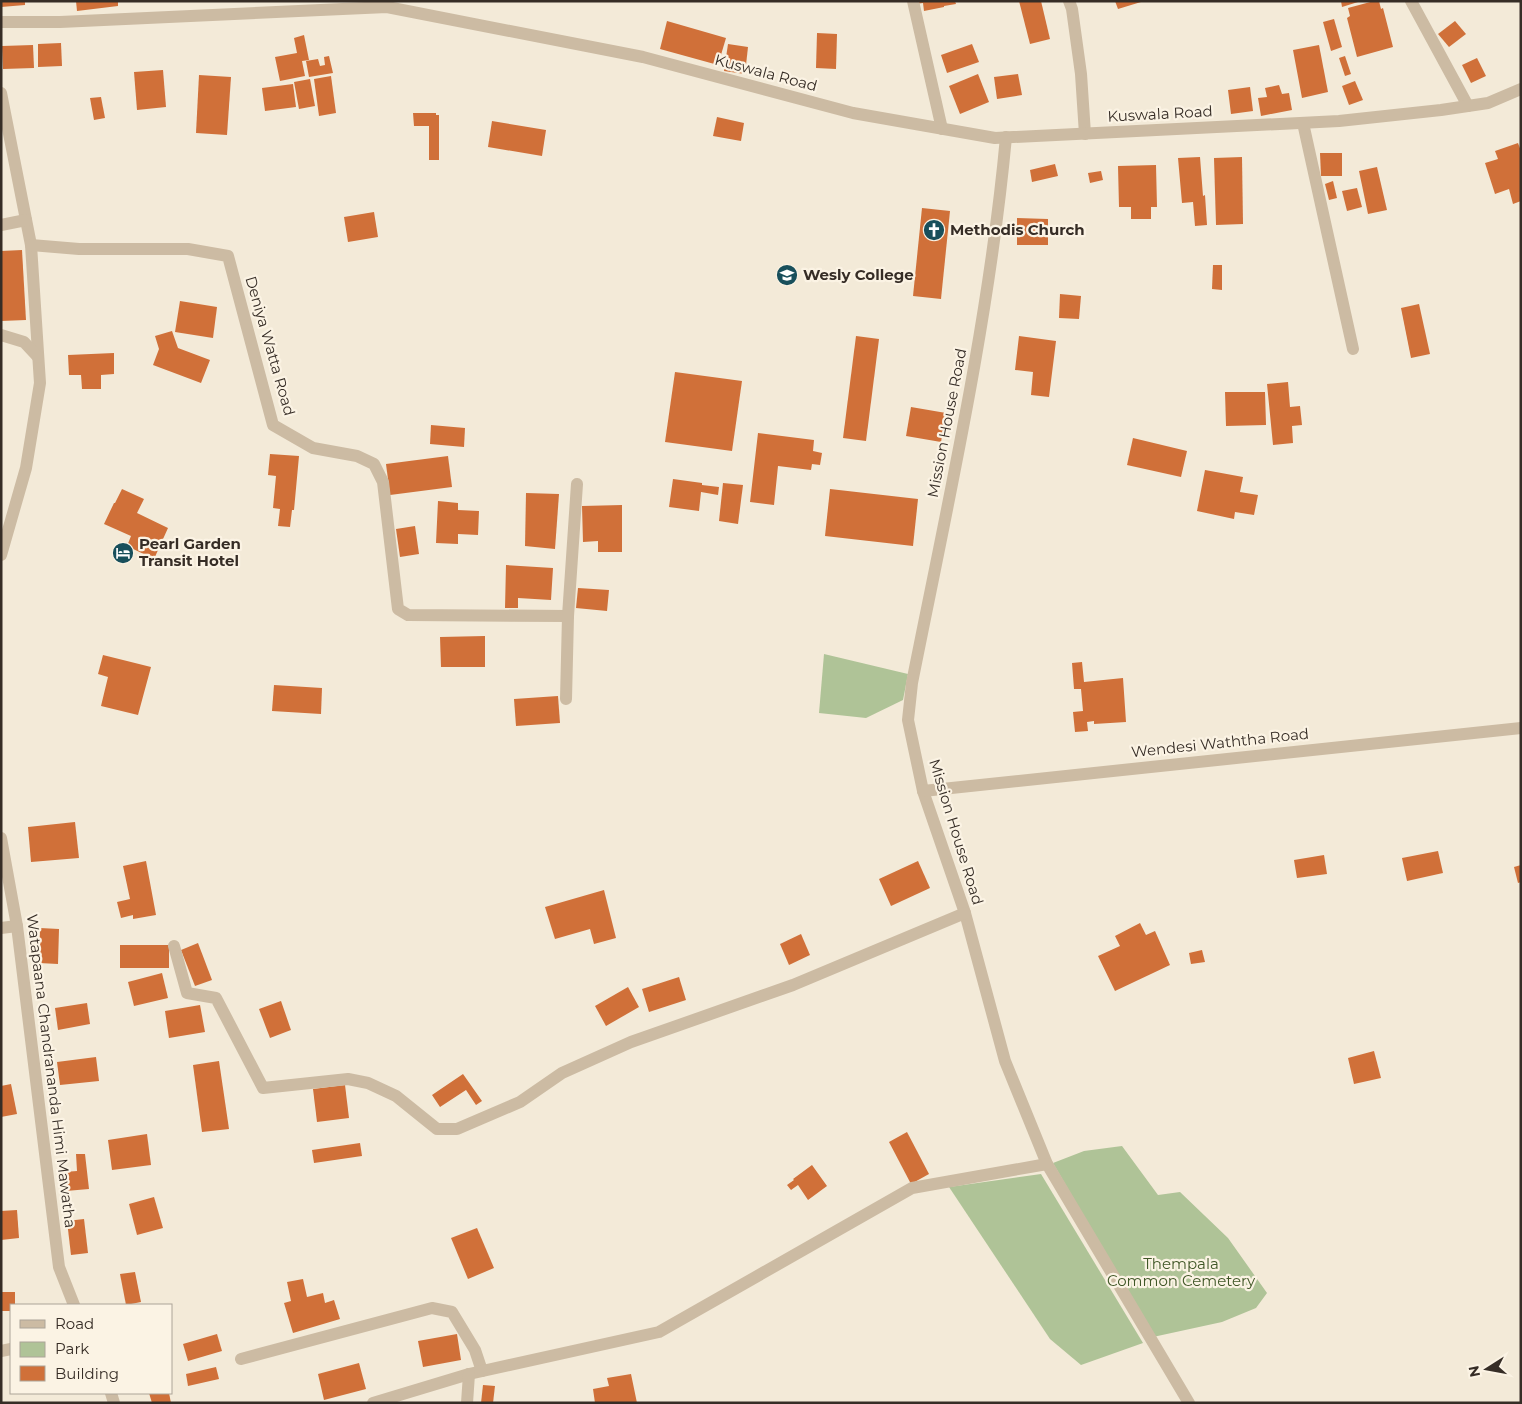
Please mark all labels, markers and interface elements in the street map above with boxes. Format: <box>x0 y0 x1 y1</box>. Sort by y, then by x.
street label: Kuswala Road <box>713 50 820 95</box>
street label: Kuswala Road <box>1107 101 1213 126</box>
church icon: Methodis Church <box>922 218 946 242</box>
place label: Methodis Church <box>950 220 1085 239</box>
school or university icon: Wesly College <box>775 263 799 287</box>
place label: Wesly College <box>803 265 914 284</box>
street label: Deniya Watta Road <box>241 274 300 418</box>
street label: Mission House Road <box>923 347 970 499</box>
place label: Pearl Garden Transit Hotel <box>139 534 241 570</box>
hotel icon: Pearl Garden Transit Hotel <box>111 541 135 565</box>
street label: Wendesi Waththa Road <box>1130 724 1310 761</box>
street label: Mission House Road <box>925 757 988 907</box>
street label: Watapaana Chandrananda Himi Mawatha <box>23 913 80 1229</box>
park label: Thempala Common Cemetery <box>1107 1254 1256 1290</box>
legend <box>10 1304 172 1394</box>
text: Road <box>55 1314 94 1333</box>
text: Park <box>55 1339 89 1358</box>
north arrow <box>1462 1344 1512 1394</box>
text: Building <box>55 1364 119 1383</box>
text: N <box>1464 1364 1484 1379</box>

